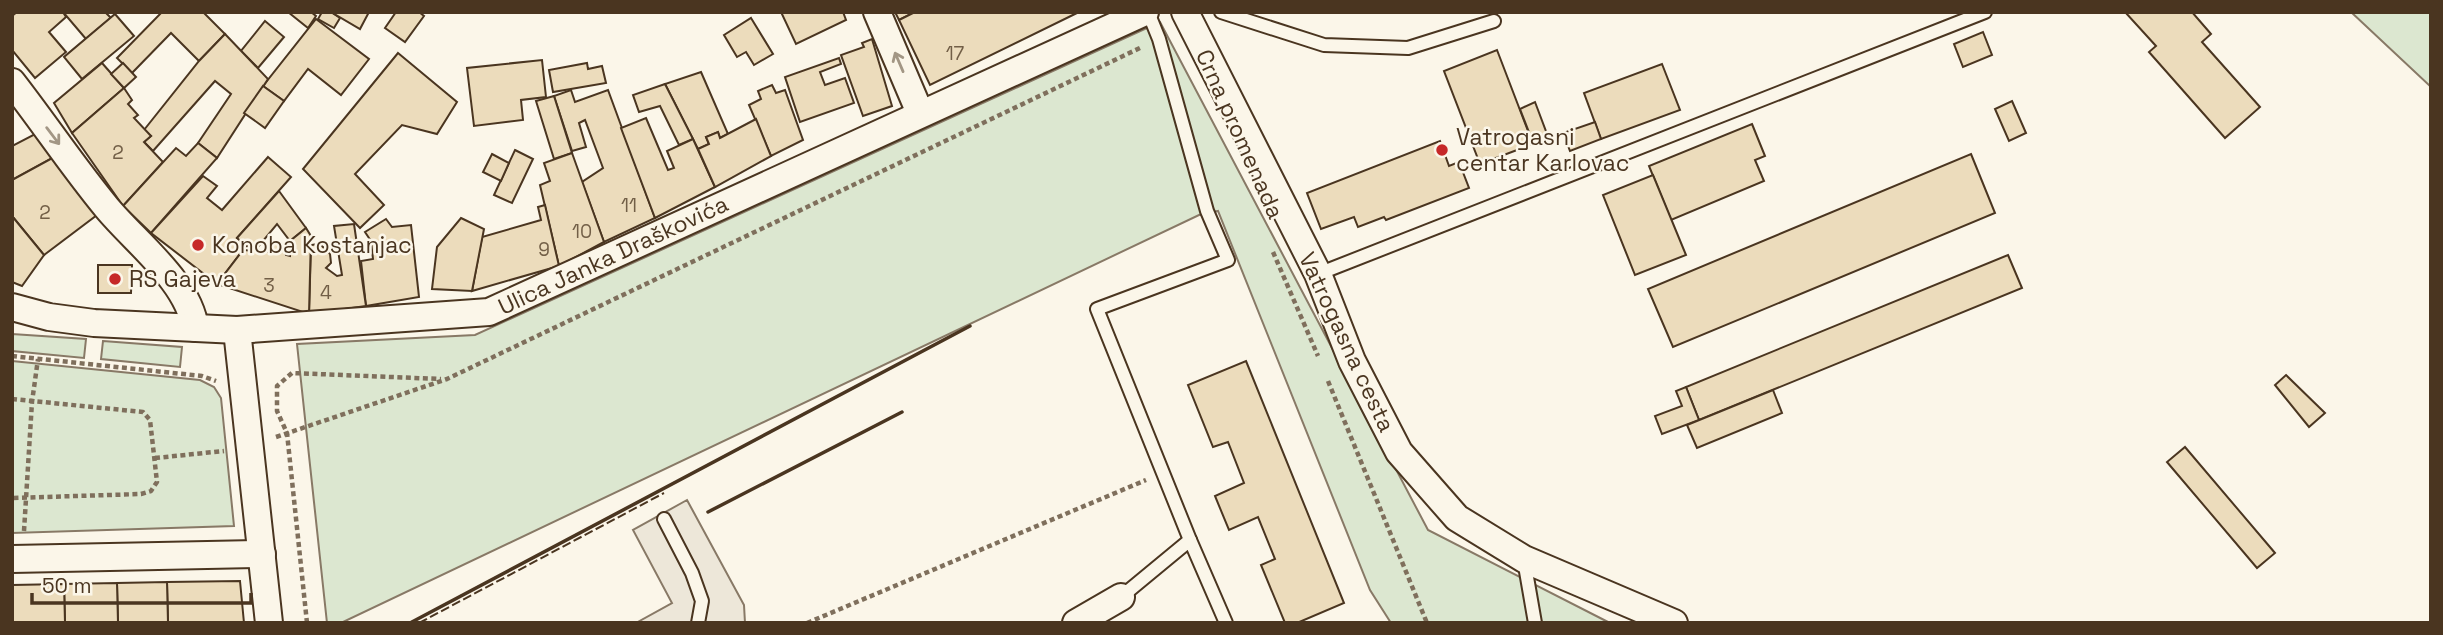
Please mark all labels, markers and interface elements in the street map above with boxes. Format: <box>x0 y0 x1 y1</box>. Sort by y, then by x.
house number: 17 <box>946 41 965 66</box>
street label: Crna promenada <box>1189 45 1291 223</box>
one-way arrow <box>892 52 905 74</box>
place label: Vatrogasni centar Karlovac <box>1456 122 1629 178</box>
one-way arrow <box>46 126 60 145</box>
house number: 2 <box>112 140 124 165</box>
marker: Vatrogasni centar Karlovac <box>1434 142 1450 158</box>
street label: Ulica Janka Draškovića <box>493 188 733 322</box>
house number: 11 <box>621 193 637 218</box>
house number: 2 <box>39 200 51 225</box>
house number: 10 <box>572 219 592 244</box>
place label: Konoba Kostanjac <box>212 230 412 260</box>
marker: Konoba Kostanjac <box>190 237 206 253</box>
house number: 9 <box>538 237 550 262</box>
street label: Vatrogasna cesta <box>1292 247 1402 437</box>
place label: RS Gajeva <box>129 264 236 294</box>
marker: RS Gajeva <box>107 271 123 287</box>
house number: 3 <box>263 273 275 298</box>
house number: 4 <box>320 280 332 305</box>
scale bar <box>32 562 250 606</box>
text: 50 m <box>42 572 92 599</box>

